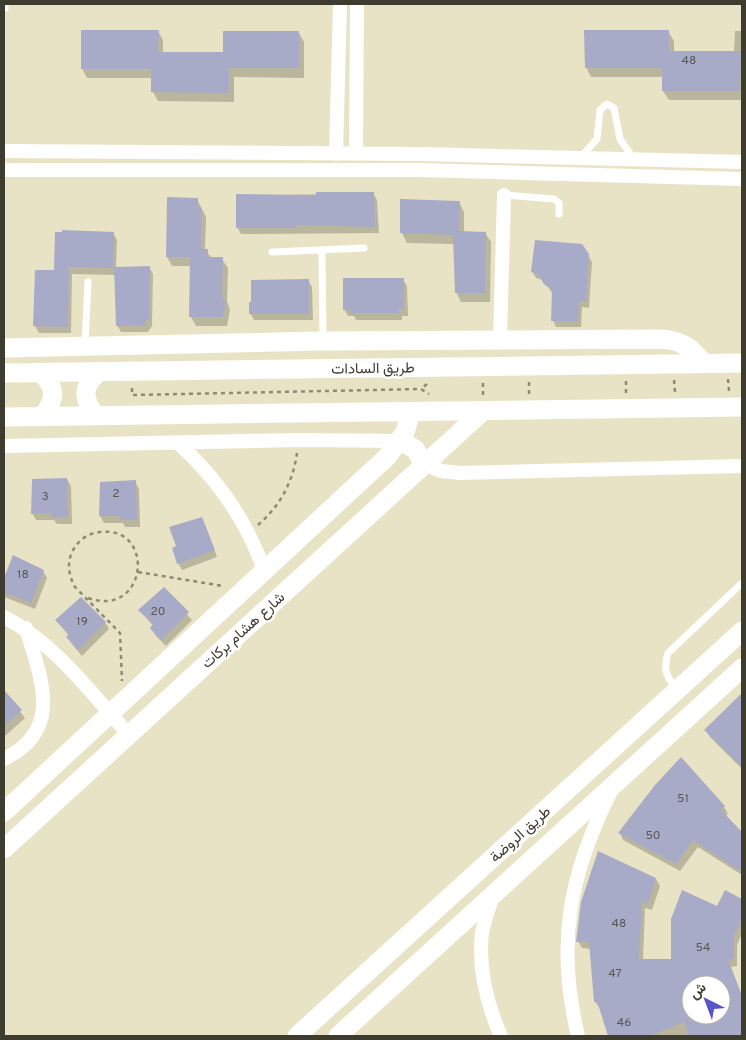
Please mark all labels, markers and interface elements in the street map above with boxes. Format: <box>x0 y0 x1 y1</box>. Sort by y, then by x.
house number: 48 <box>682 53 696 69</box>
street label: طريق السادات <box>331 359 415 380</box>
house number: 2 <box>112 486 120 502</box>
house number: 3 <box>41 489 49 505</box>
house number: 18 <box>17 567 29 583</box>
street label: شارع هشام بركات <box>198 589 290 674</box>
house number: 20 <box>150 604 166 620</box>
house number: 19 <box>76 614 88 630</box>
house number: 51 <box>677 791 689 807</box>
street label: طريق الروضة <box>487 803 556 868</box>
house number: 50 <box>645 828 661 844</box>
house number: 48 <box>612 916 626 932</box>
house number: 54 <box>695 940 711 956</box>
house number: 47 <box>608 966 622 982</box>
north arrow <box>681 975 731 1025</box>
text: ش <box>686 979 710 1003</box>
house number: 46 <box>617 1015 631 1031</box>

